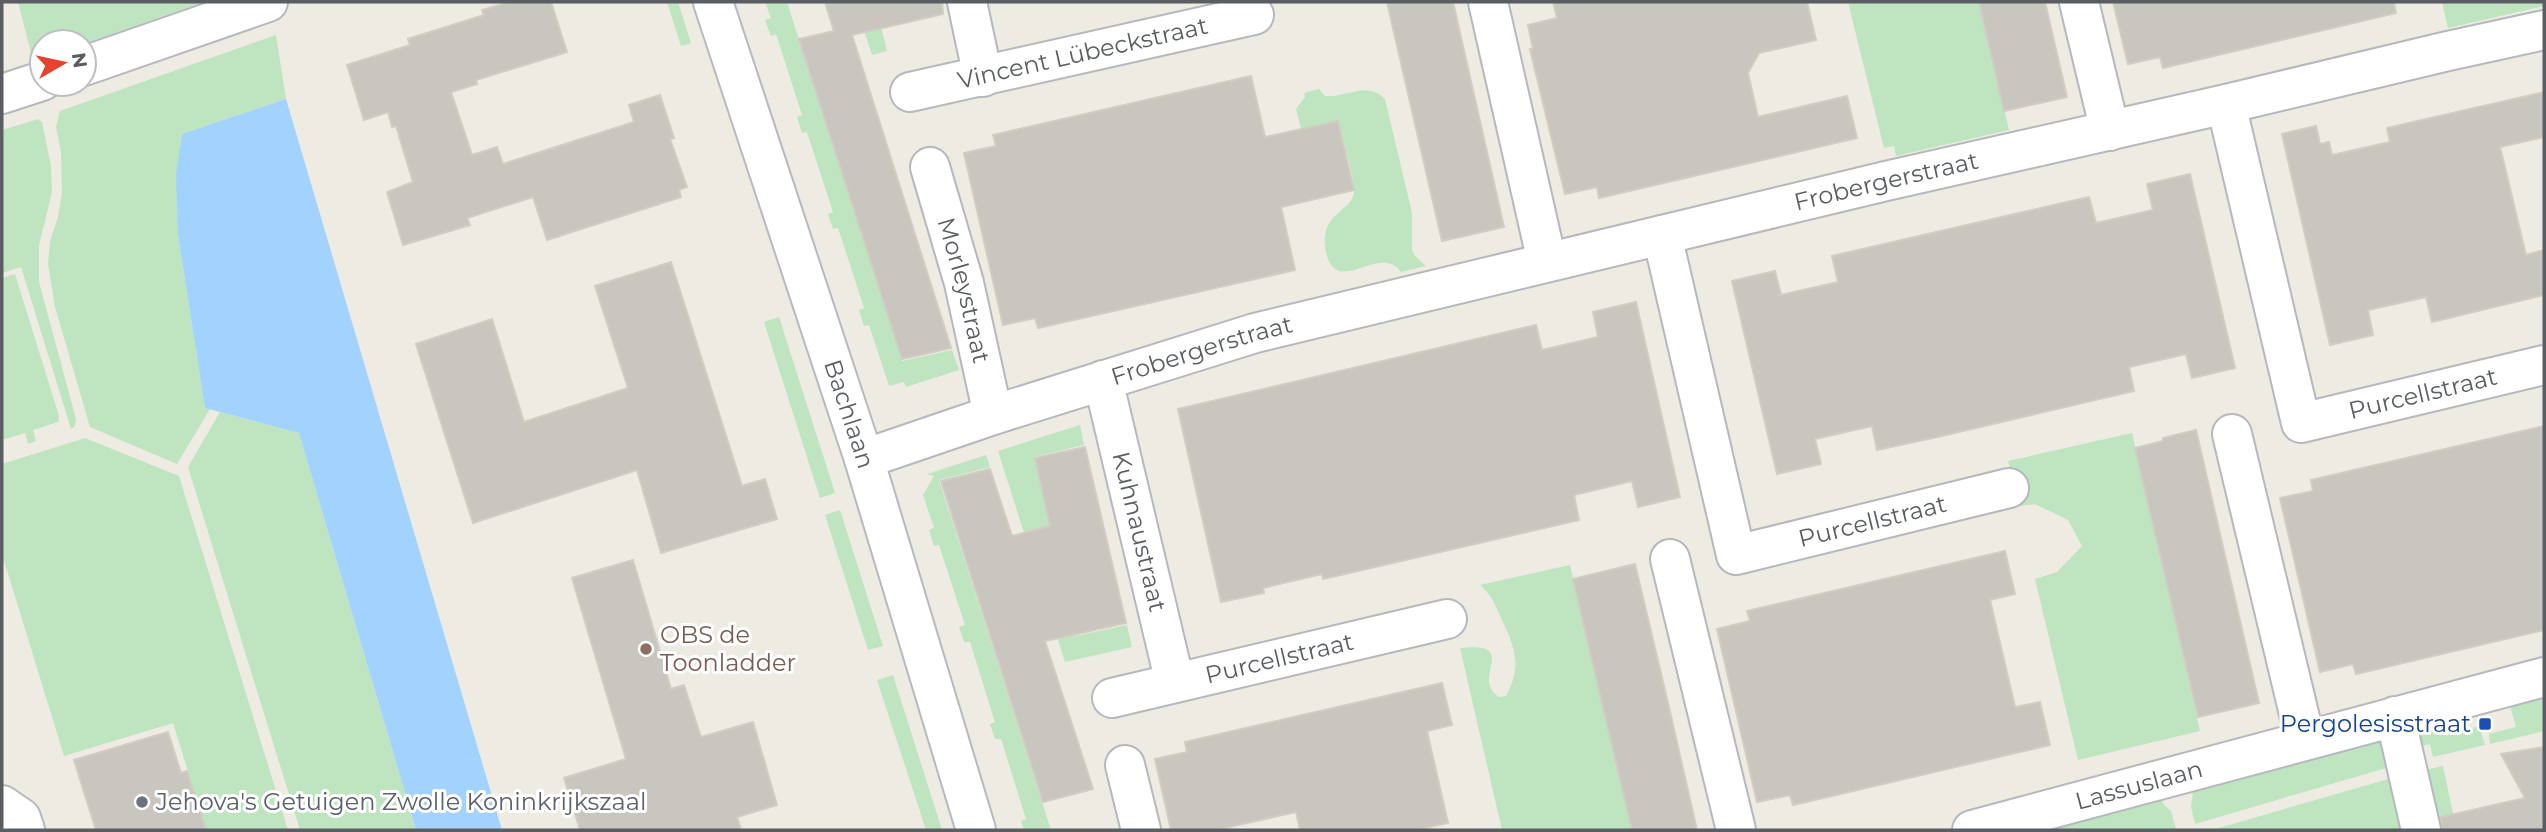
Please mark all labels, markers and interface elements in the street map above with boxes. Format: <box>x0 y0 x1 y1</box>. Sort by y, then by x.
street label: Vincent Lübeckstraat <box>955 11 1211 95</box>
north arrow <box>28 28 98 98</box>
text: N <box>67 51 92 70</box>
street label: Frobergerstraat <box>1791 146 1981 217</box>
street label: Morleystraat <box>932 214 996 366</box>
street label: Frobergerstraat <box>1107 309 1296 391</box>
street label: Bachlaan <box>818 356 881 472</box>
street label: Purcellstraat <box>2346 362 2500 425</box>
street label: Kuhnaustraat <box>1107 449 1173 615</box>
street label: Purcellstraat <box>1795 489 1950 553</box>
place label: OBS de Toonladder <box>660 620 796 677</box>
street label: Purcellstraat <box>1202 626 1357 690</box>
marker: OBS de Toonladder <box>638 641 654 657</box>
place label: Pergolesisstraat <box>2280 709 2471 738</box>
marker: Pergolesisstraat <box>2477 716 2493 732</box>
street label: Lassuslaan <box>2072 754 2206 816</box>
place label: Jehova's Getuigen Zwolle Koninkrijkszaal <box>155 787 646 816</box>
marker: Jehova's Getuigen Zwolle Koninkrijkszaal <box>134 794 150 810</box>

